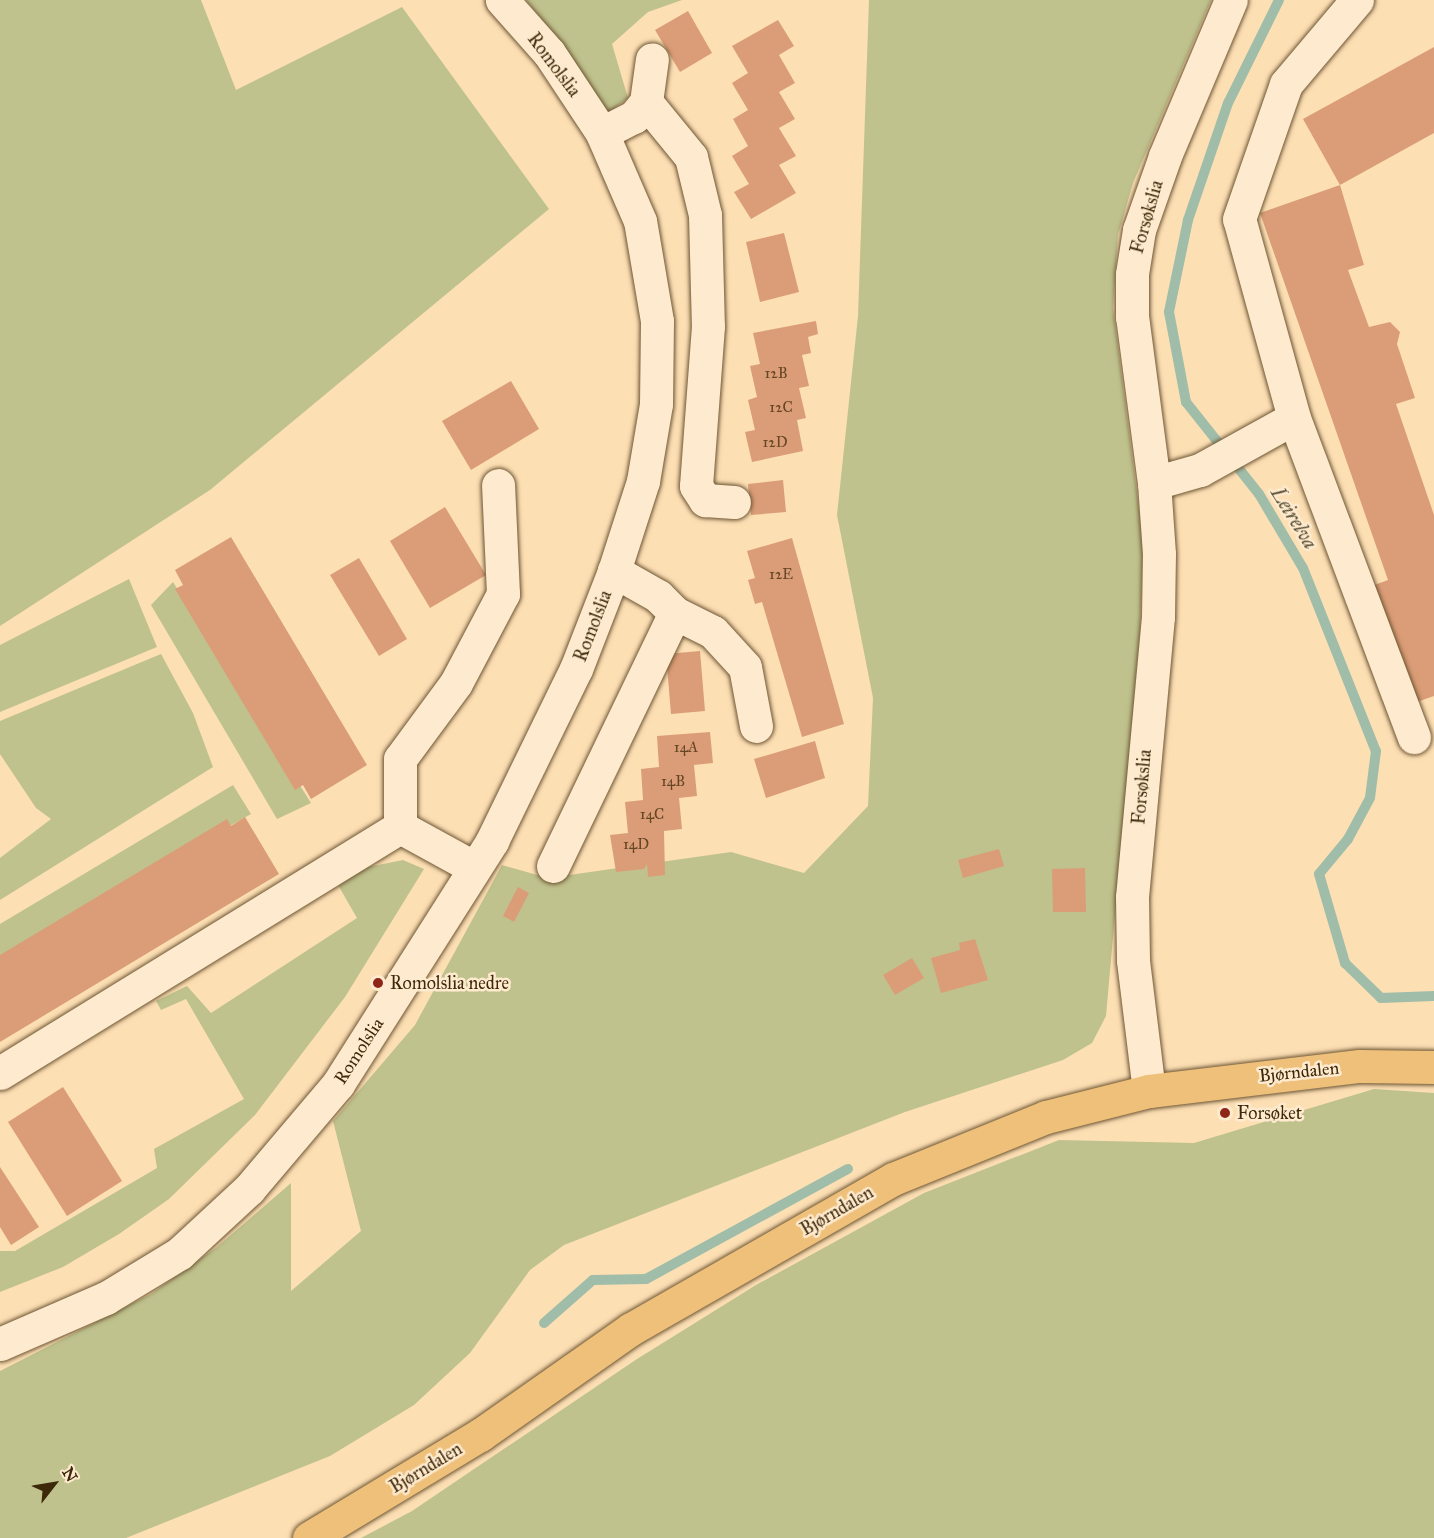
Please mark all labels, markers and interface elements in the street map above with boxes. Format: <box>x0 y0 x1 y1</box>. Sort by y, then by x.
street label: Romolslia <box>523 29 585 101</box>
street label: Forsøkslia <box>1126 178 1168 256</box>
house number: 12B <box>764 365 788 383</box>
house number: 12C <box>769 399 793 417</box>
house number: 12D <box>762 434 788 452</box>
water label: Leirelva <box>1266 483 1322 553</box>
house number: 12E <box>769 566 793 584</box>
street label: Romolslia <box>570 587 616 665</box>
house number: 14A <box>674 739 698 757</box>
street label: Forsøkslia <box>1128 749 1156 825</box>
house number: 14B <box>661 773 685 791</box>
house number: 14C <box>640 806 664 824</box>
house number: 14D <box>623 836 649 854</box>
place label: Romolslia nedre <box>390 972 509 994</box>
marker: Romolslia nedre <box>371 976 385 990</box>
street label: Romolslia <box>330 1014 388 1088</box>
street label: Bjørndalen <box>1258 1057 1340 1087</box>
place label: Forsøket <box>1237 1102 1302 1124</box>
marker: Forsøket <box>1218 1106 1232 1120</box>
street label: Bjørndalen <box>797 1181 877 1241</box>
street label: Bjørndalen <box>386 1438 466 1498</box>
north arrow <box>24 1454 84 1514</box>
text: N <box>58 1464 81 1485</box>

